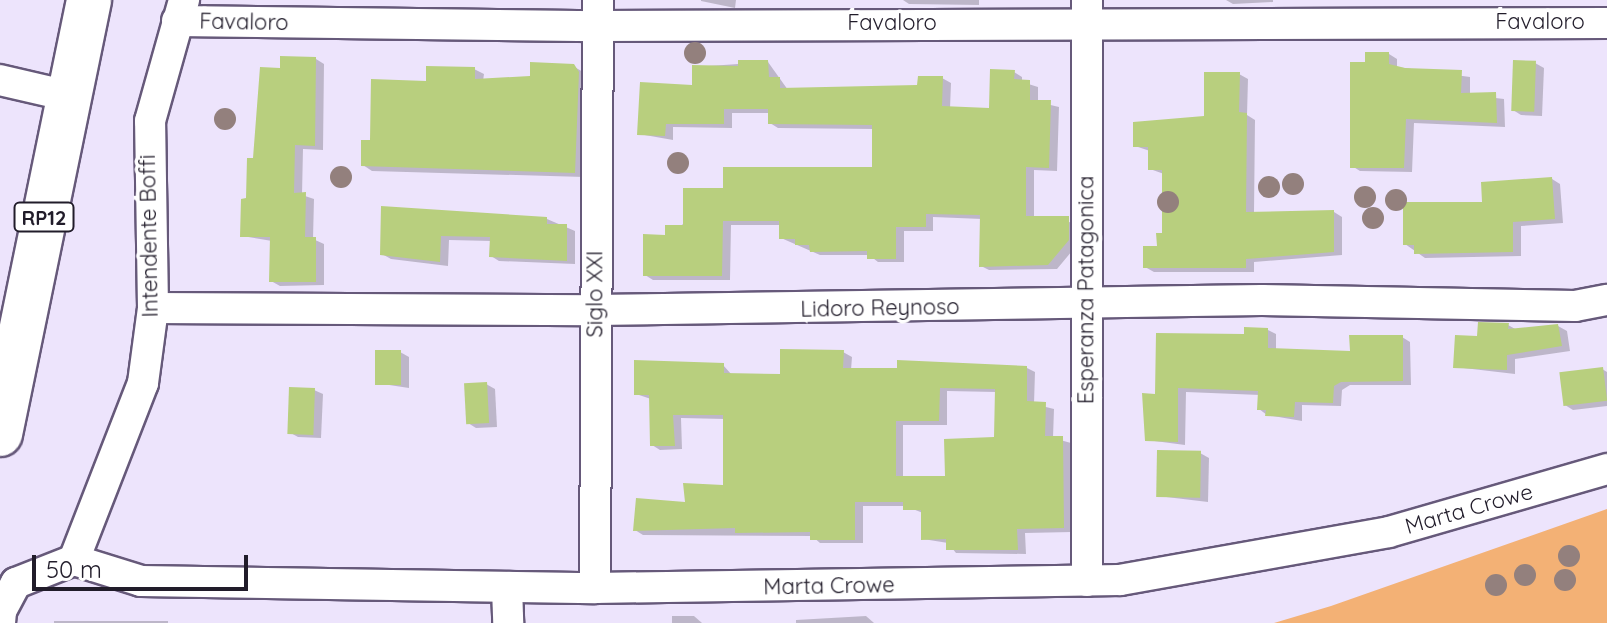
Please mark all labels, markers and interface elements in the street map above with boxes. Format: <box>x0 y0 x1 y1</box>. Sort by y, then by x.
street label: Favaloro <box>199 8 289 36</box>
street label: Favaloro <box>1495 9 1585 35</box>
street label: Favaloro <box>847 10 937 36</box>
street label: Intendente Boffi <box>134 154 164 318</box>
street label: Esperanza Patagonica <box>1073 176 1099 404</box>
road number: RP12 <box>12 201 76 233</box>
street label: Siglo XXI <box>582 250 608 338</box>
street label: Lidoro Reynoso <box>800 293 960 323</box>
street label: Marta Crowe <box>1402 478 1536 540</box>
scale bar <box>36 539 252 589</box>
text: 50 m <box>46 554 102 584</box>
street label: Marta Crowe <box>763 572 895 600</box>

